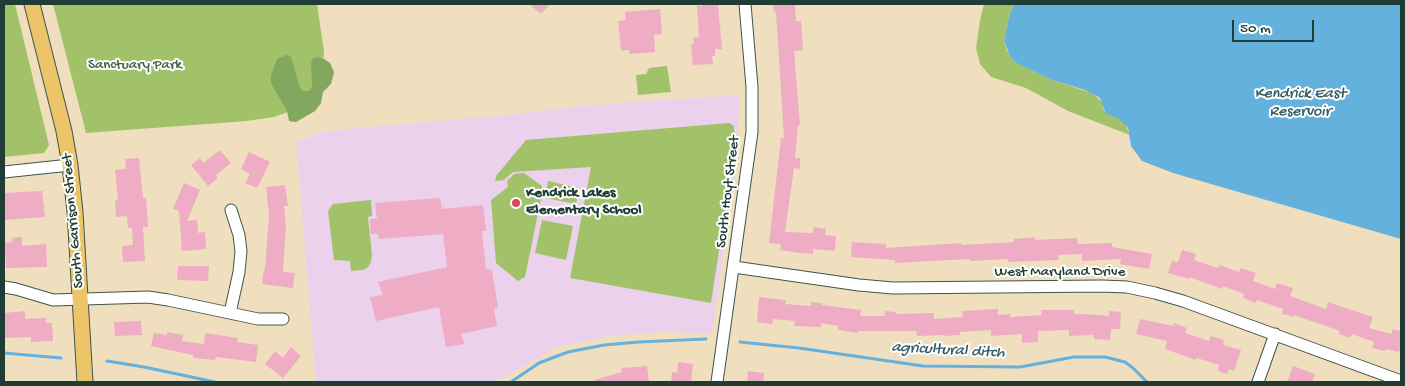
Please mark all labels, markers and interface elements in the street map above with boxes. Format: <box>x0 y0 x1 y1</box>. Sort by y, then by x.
scale bar <box>1235 10 1318 42</box>
text: 50 m <box>1240 20 1271 38</box>
park label: Sanctuary Park <box>88 57 182 75</box>
water label: Kendrick East Reservoir <box>1255 85 1345 123</box>
street label: South Hoyt Street <box>713 135 745 249</box>
street label: South Garrison Street <box>59 153 89 289</box>
place label: Kendrick Lakes Elementary School <box>526 185 642 220</box>
marker: Kendrick Lakes Elementary School <box>510 197 522 209</box>
street label: West Maryland Drive <box>995 264 1125 282</box>
water label: agricultural ditch <box>891 338 1005 364</box>

